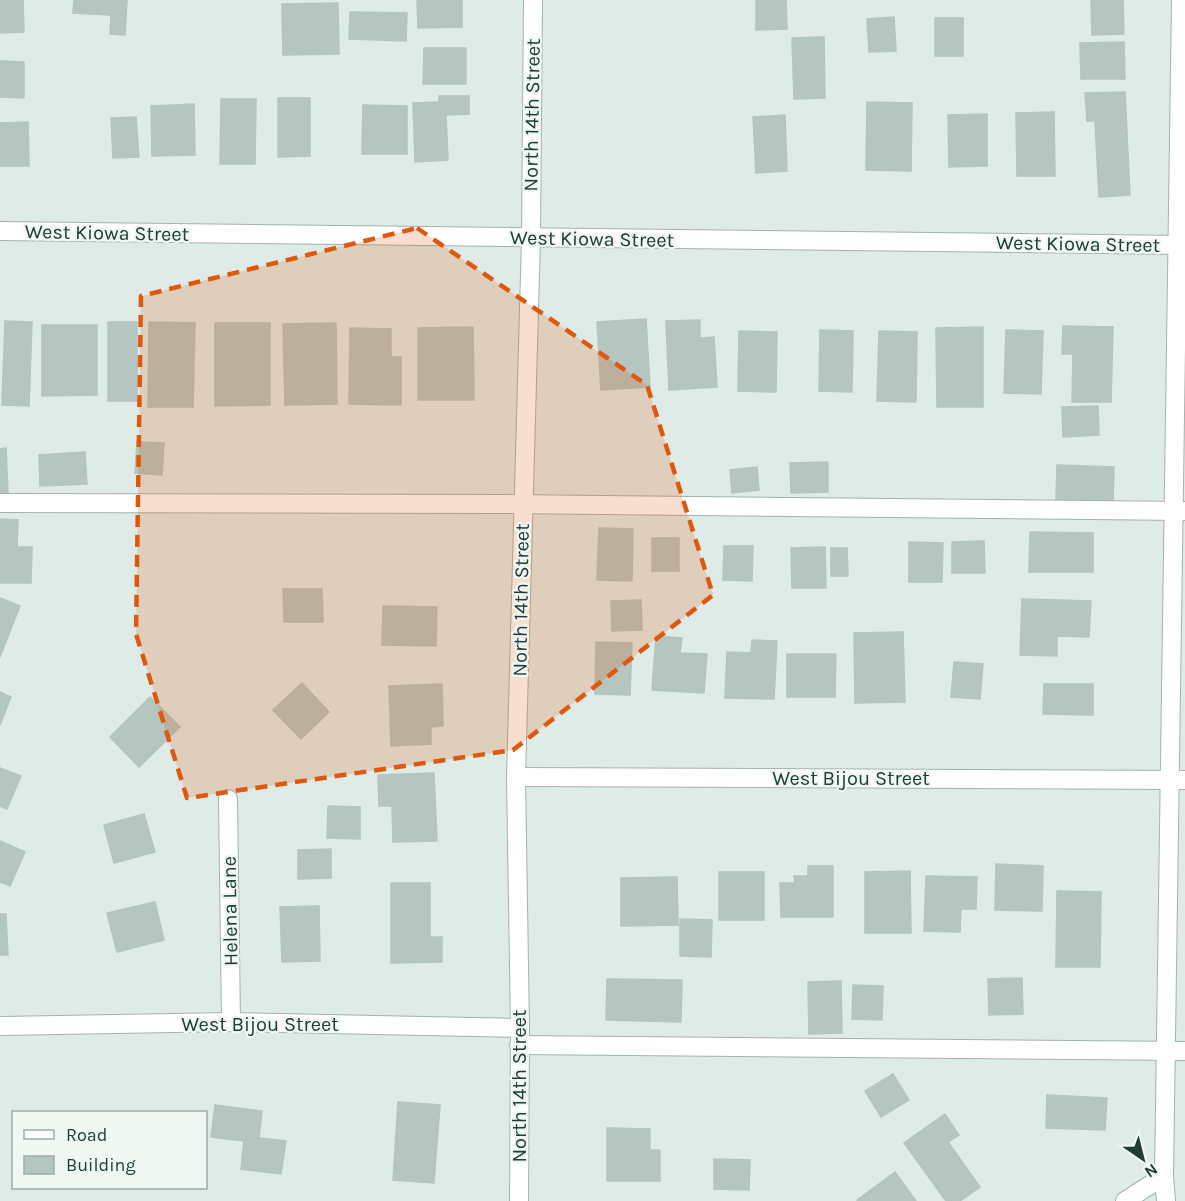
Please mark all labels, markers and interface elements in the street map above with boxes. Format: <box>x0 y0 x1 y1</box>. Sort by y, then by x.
street label: North 14th Street <box>519 38 545 192</box>
street label: West Kiowa Street <box>25 220 190 246</box>
street label: West Kiowa Street <box>510 226 675 252</box>
street label: West Kiowa Street <box>996 231 1161 257</box>
street label: North 14th Street <box>508 523 534 677</box>
street label: West Bijou Street <box>772 767 930 790</box>
street label: Helena Lane <box>218 856 242 966</box>
street label: North 14th Street <box>508 1009 531 1163</box>
street label: West Bijou Street <box>181 1013 339 1036</box>
legend <box>12 1111 207 1189</box>
text: Road <box>66 1124 107 1146</box>
north arrow <box>1113 1129 1173 1189</box>
text: Building <box>66 1154 136 1176</box>
text: N <box>1141 1160 1161 1182</box>

